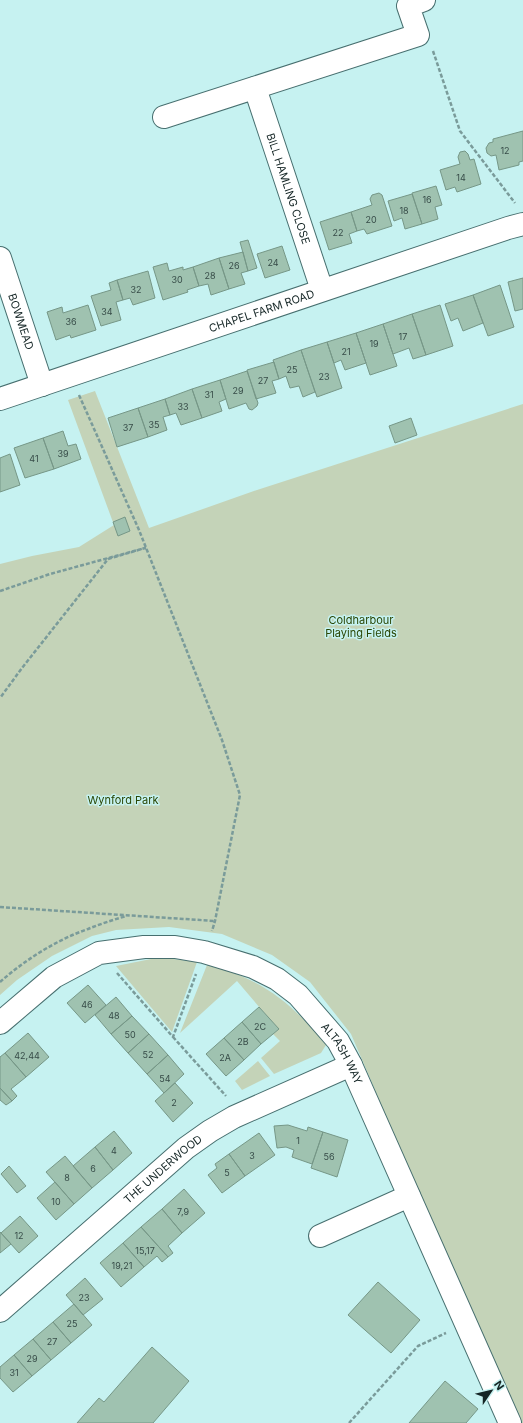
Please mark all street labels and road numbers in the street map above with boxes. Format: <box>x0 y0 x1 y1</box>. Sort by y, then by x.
street label: BILL HAMLING CLOSE <box>263 131 313 246</box>
street label: CHAPEL FARM ROAD <box>207 287 316 335</box>
street label: BOWMEAD <box>5 292 37 352</box>
street label: ALTASH WAY <box>318 1020 366 1087</box>
street label: THE UNDERWOOD <box>121 1132 205 1207</box>

